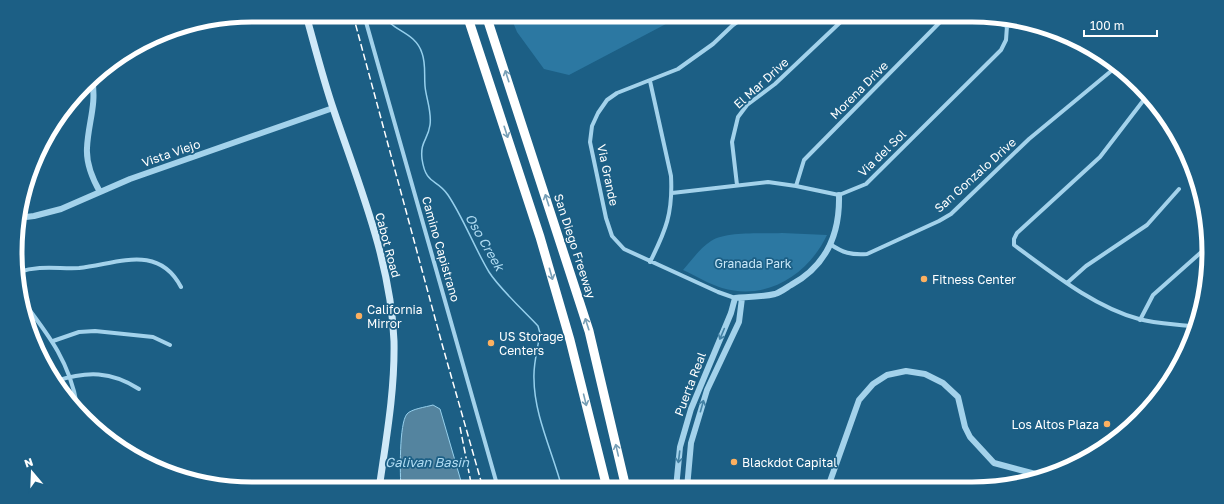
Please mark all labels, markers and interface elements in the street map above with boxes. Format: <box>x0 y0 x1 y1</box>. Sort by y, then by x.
scale bar <box>1084 12 1157 38</box>
text: 100 m <box>1090 18 1124 33</box>
street label: El Mar Drive <box>730 54 792 112</box>
street label: Morena Drive <box>827 58 891 122</box>
one-way arrow <box>503 70 510 83</box>
one-way arrow <box>503 125 510 138</box>
street label: Via del Sol <box>855 126 909 180</box>
street label: San Gonzalo Drive <box>931 134 1019 216</box>
street label: Vista Viejo <box>140 136 202 170</box>
street label: Via Grande <box>594 143 622 207</box>
street label: San Diego Freeway <box>551 192 599 301</box>
one-way arrow <box>543 194 551 206</box>
street label: Camino Capistrano <box>419 195 463 303</box>
water label: Oso Creek <box>462 210 509 275</box>
street label: Cabot Road <box>372 211 404 279</box>
park label: Granada Park <box>714 256 792 271</box>
one-way arrow <box>548 268 555 281</box>
place label: Fitness Center <box>932 272 1016 287</box>
marker: Fitness Center <box>919 274 929 284</box>
place label: California Mirror <box>367 302 423 331</box>
marker: California Mirror <box>354 311 364 321</box>
one-way arrow <box>583 317 590 330</box>
one-way arrow <box>717 328 725 340</box>
place label: US Storage Centers <box>499 329 564 358</box>
marker: US Storage Centers <box>486 338 496 348</box>
street label: Puerta Real <box>671 350 709 418</box>
one-way arrow <box>582 393 589 406</box>
one-way arrow <box>699 400 706 413</box>
place label: Los Altos Plaza <box>1012 417 1099 432</box>
marker: Los Altos Plaza <box>1102 419 1112 429</box>
one-way arrow <box>613 444 620 457</box>
one-way arrow <box>675 450 683 463</box>
north arrow <box>12 452 52 492</box>
water label: Galivan Basin <box>385 454 470 470</box>
text: N <box>23 455 35 470</box>
place label: Blackdot Capital <box>742 455 837 470</box>
marker: Blackdot Capital <box>729 457 739 467</box>

